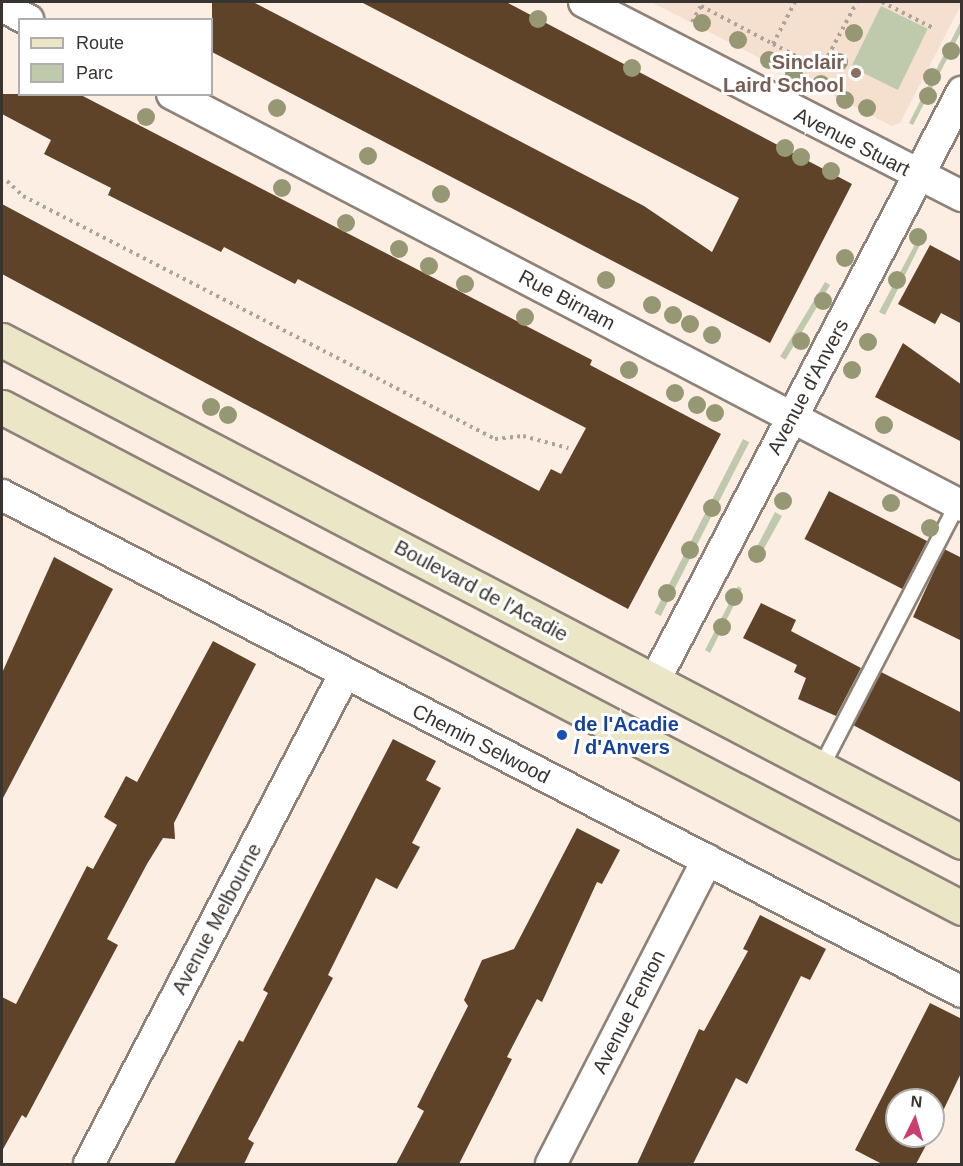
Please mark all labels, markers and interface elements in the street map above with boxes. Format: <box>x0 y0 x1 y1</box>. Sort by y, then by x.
legend <box>18 18 213 96</box>
text: Route <box>76 33 124 53</box>
place label: Sinclair Laird School <box>723 50 844 97</box>
text: Parc <box>76 63 113 83</box>
marker: Sinclair Laird School <box>849 66 863 80</box>
street label: Avenue Stuart <box>790 103 914 181</box>
street label: Rue Birnam <box>515 265 619 335</box>
street label: Avenue d'Anvers <box>762 315 854 459</box>
street label: Boulevard de l'Acadie <box>390 535 572 647</box>
street label: Chemin Selwood <box>408 699 554 789</box>
place label: de l'Acadie / d'Anvers <box>574 712 679 759</box>
marker: de l'Acadie / d'Anvers <box>555 728 569 742</box>
street label: Avenue Melbourne <box>167 839 267 999</box>
street label: Avenue Fenton <box>588 946 670 1078</box>
north arrow <box>885 1088 945 1148</box>
text: N <box>910 1093 923 1111</box>

